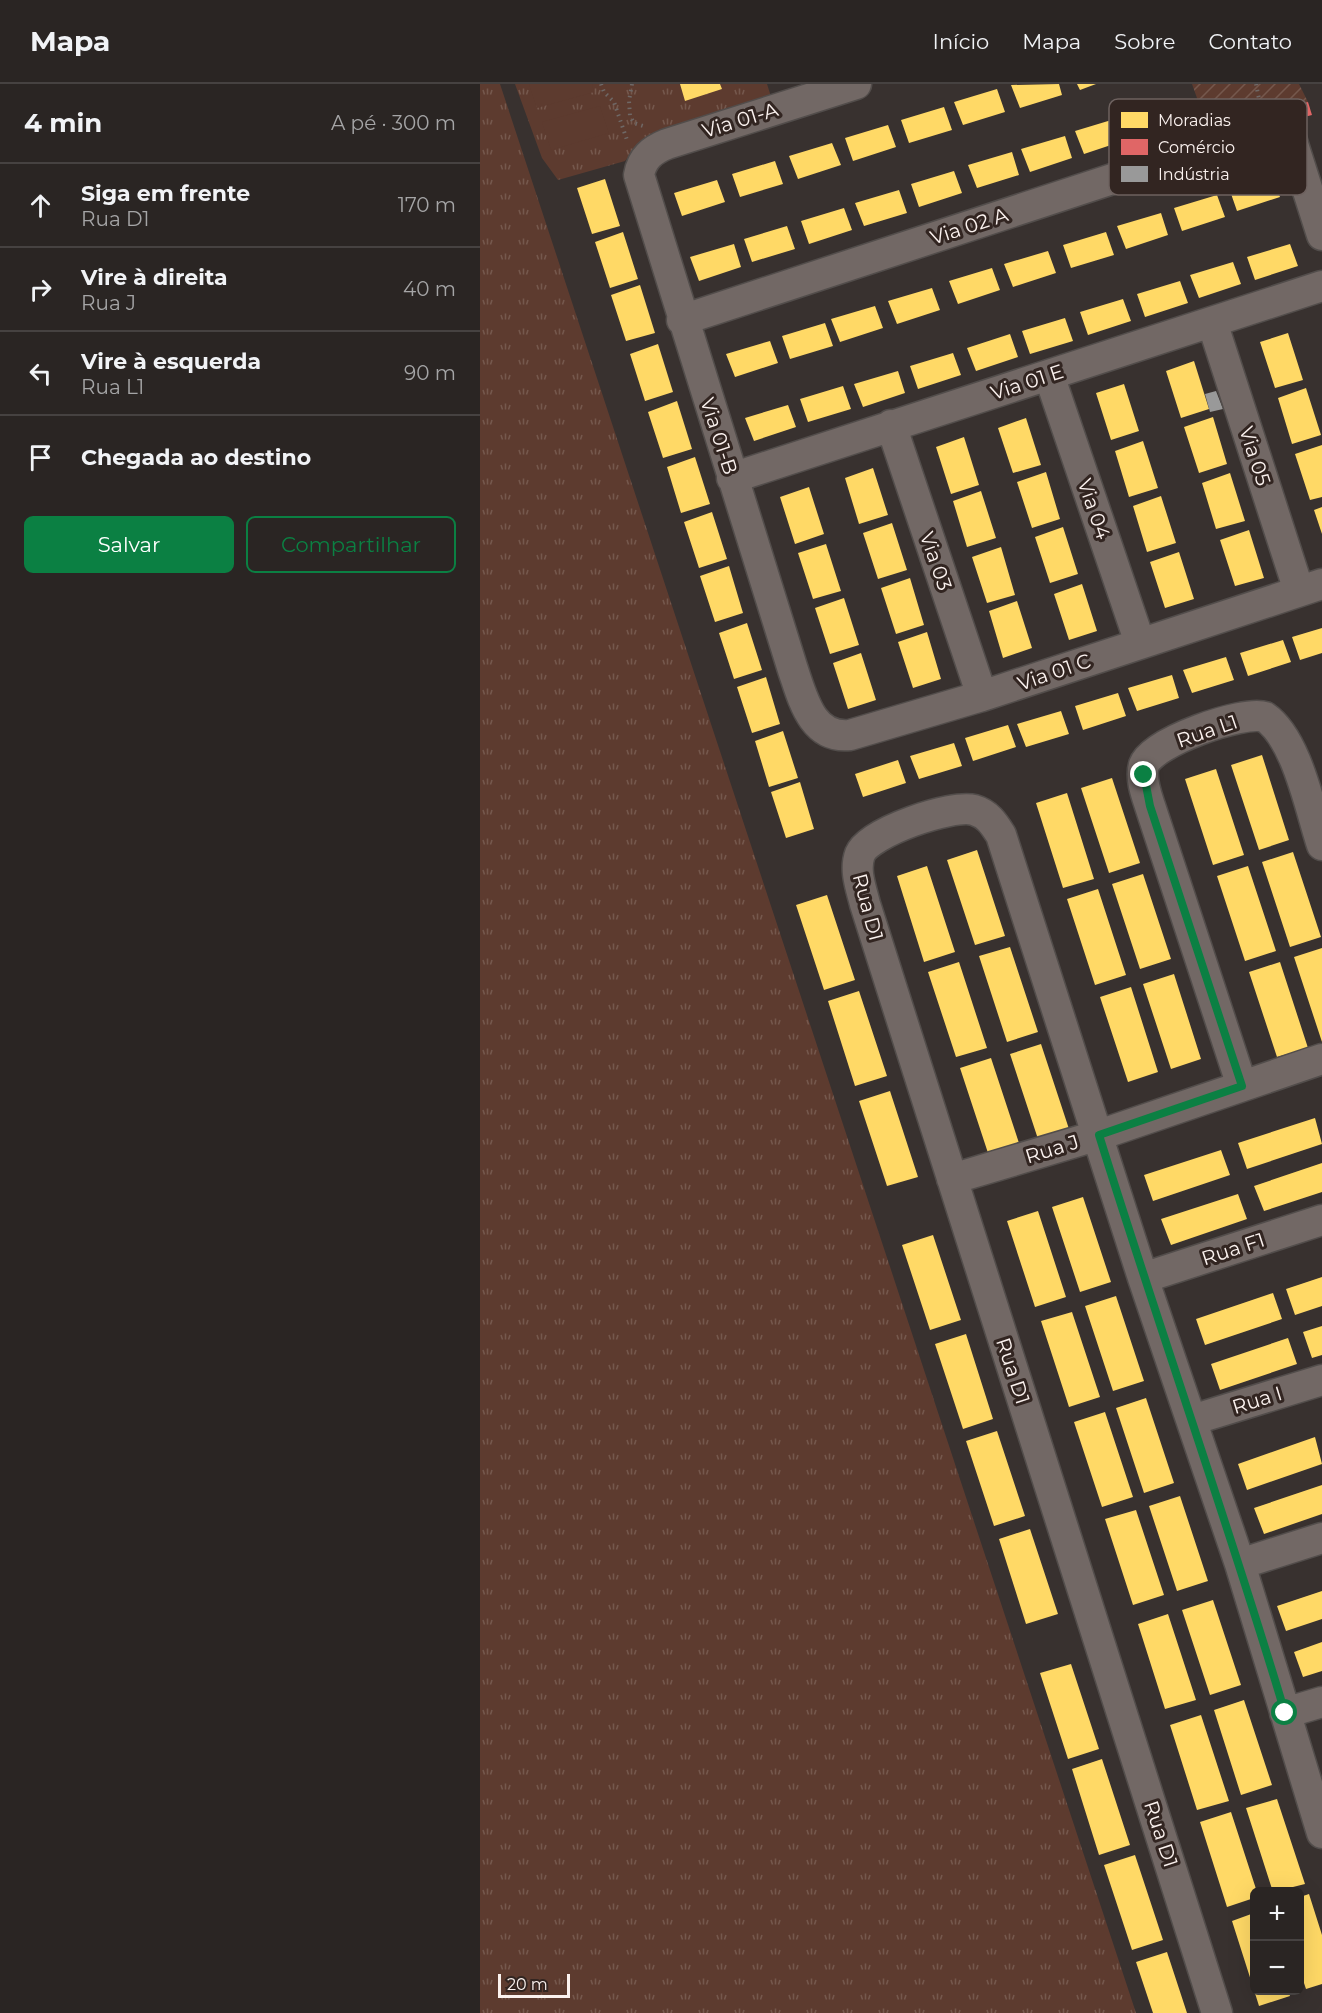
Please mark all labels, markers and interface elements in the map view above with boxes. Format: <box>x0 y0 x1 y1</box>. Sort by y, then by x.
text: Mapa <box>30 24 110 58</box>
text: Início <box>933 29 989 54</box>
text: Mapa <box>1022 29 1081 54</box>
text: Sobre <box>1114 29 1175 54</box>
text: Contato <box>1208 29 1292 54</box>
street label: Via 01-A <box>699 97 782 143</box>
legend <box>1109 99 1307 195</box>
text: 4 min <box>24 107 102 139</box>
text: A pé · 300 m <box>331 111 456 135</box>
text: Moradias <box>1158 111 1231 130</box>
text: Comércio <box>1158 138 1235 157</box>
text: Indústria <box>1158 165 1230 184</box>
text: Siga em frente <box>81 180 250 207</box>
icon: ahead <box>24 189 57 222</box>
text: 170 m <box>398 193 456 217</box>
street label: Via 02 A <box>927 202 1011 250</box>
text: Rua D1 <box>81 207 149 231</box>
text: Vire à direita <box>81 264 228 291</box>
icon: right <box>24 273 57 306</box>
text: 40 m <box>403 277 456 301</box>
text: Rua J <box>81 291 136 315</box>
text: Vire à esquerda <box>81 348 261 375</box>
icon: left <box>24 357 57 390</box>
street label: Via 01 E <box>988 359 1066 405</box>
text: 90 m <box>404 361 456 385</box>
text: Rua L1 <box>81 375 144 399</box>
street label: Via 01-B <box>695 395 743 477</box>
street label: Via 05 <box>1234 423 1276 489</box>
icon: arrive <box>24 441 57 474</box>
text: Chegada ao destino <box>81 444 311 471</box>
street label: Via 04 <box>1072 476 1116 542</box>
button: Salvar <box>24 516 234 573</box>
button: Compartilhar <box>246 516 456 573</box>
street label: Via 03 <box>915 529 957 593</box>
street label: Via 01 C <box>1014 648 1094 696</box>
street label: Rua L1 <box>1173 709 1241 753</box>
route end <box>1130 761 1156 787</box>
street label: Rua D1 <box>848 871 888 943</box>
street label: Rua J <box>1022 1129 1082 1169</box>
street label: Rua F1 <box>1198 1228 1268 1270</box>
street label: Rua D1 <box>991 1335 1035 1407</box>
street label: Rua I <box>1229 1381 1285 1419</box>
route start <box>1271 1699 1297 1725</box>
street label: Rua D1 <box>1139 1798 1183 1870</box>
map controls <box>1250 1887 1304 1995</box>
button: + <box>1250 1887 1304 1941</box>
button: − <box>1250 1941 1304 1995</box>
scale bar <box>498 1971 570 1998</box>
text: 20 m <box>507 1975 548 1994</box>

